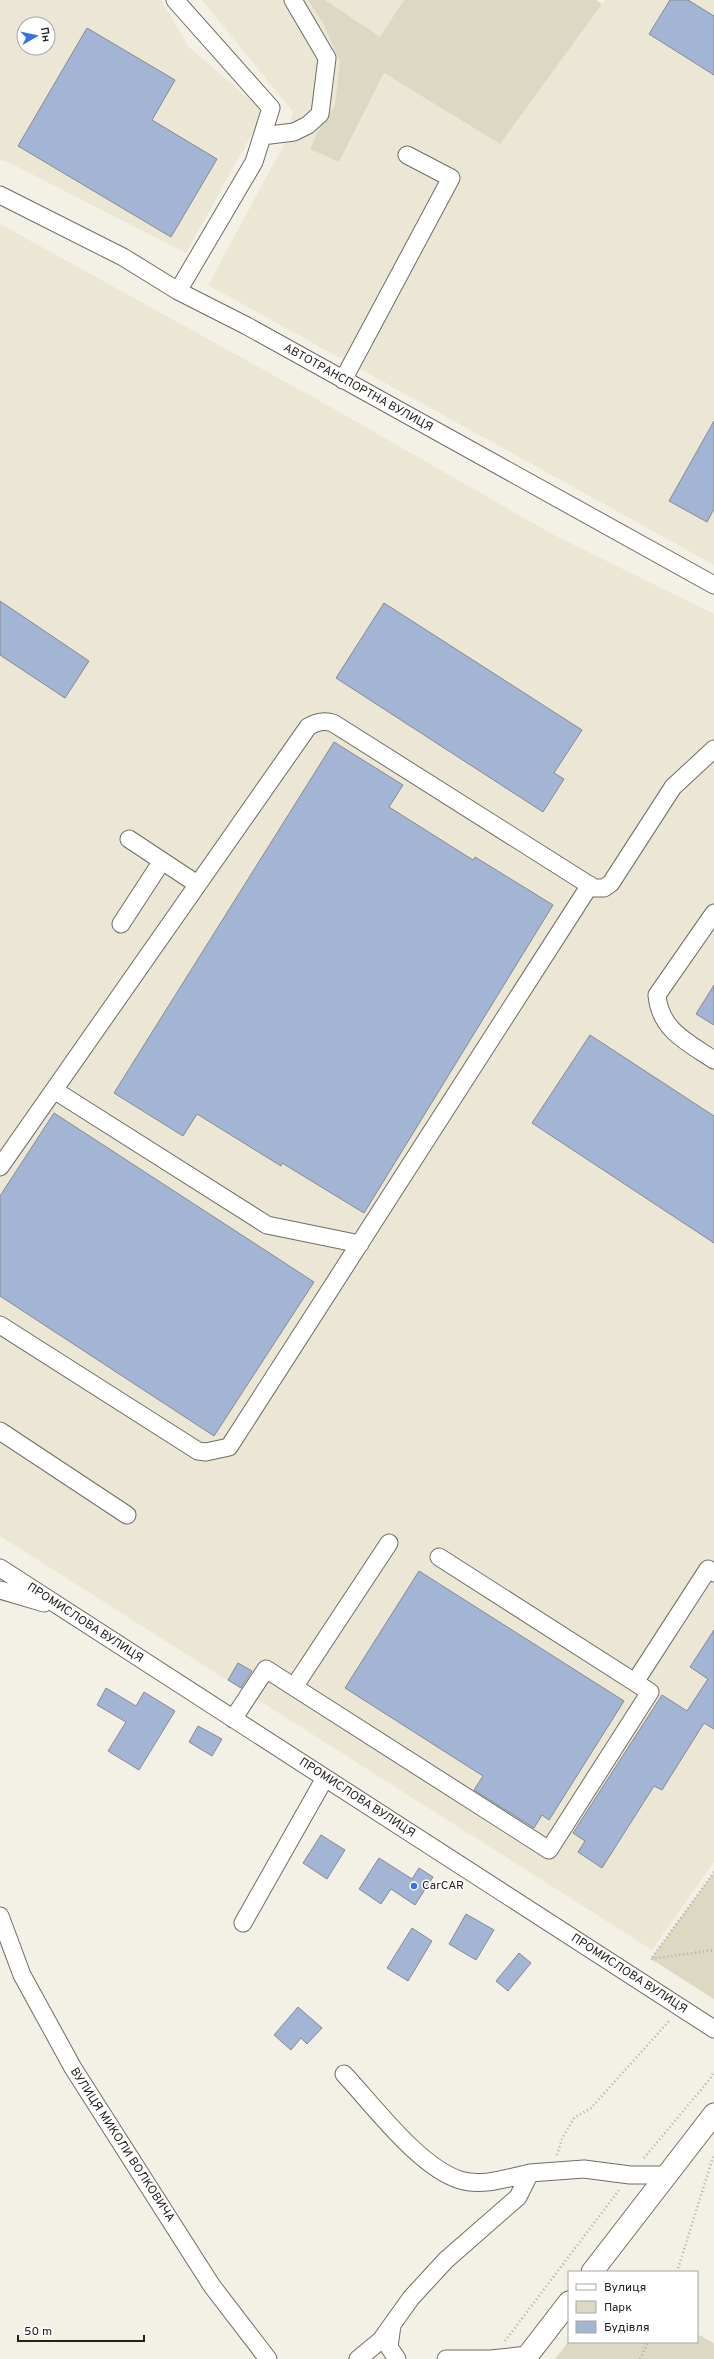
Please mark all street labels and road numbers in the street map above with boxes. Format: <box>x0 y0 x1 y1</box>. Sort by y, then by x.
street label: АВТОТРАНСПОРТНА ВУЛИЦЯ <box>280 340 436 436</box>
street label: ПРОМИСЛОВА ВУЛИЦЯ <box>24 1579 146 1667</box>
street label: ПРОМИСЛОВА ВУЛИЦЯ <box>296 1754 418 1842</box>
street label: ПРОМИСЛОВА ВУЛИЦЯ <box>568 1930 690 2018</box>
street label: ВУЛИЦЯ МИКОЛИ ВОЛКОВИЧА <box>66 2065 178 2225</box>

